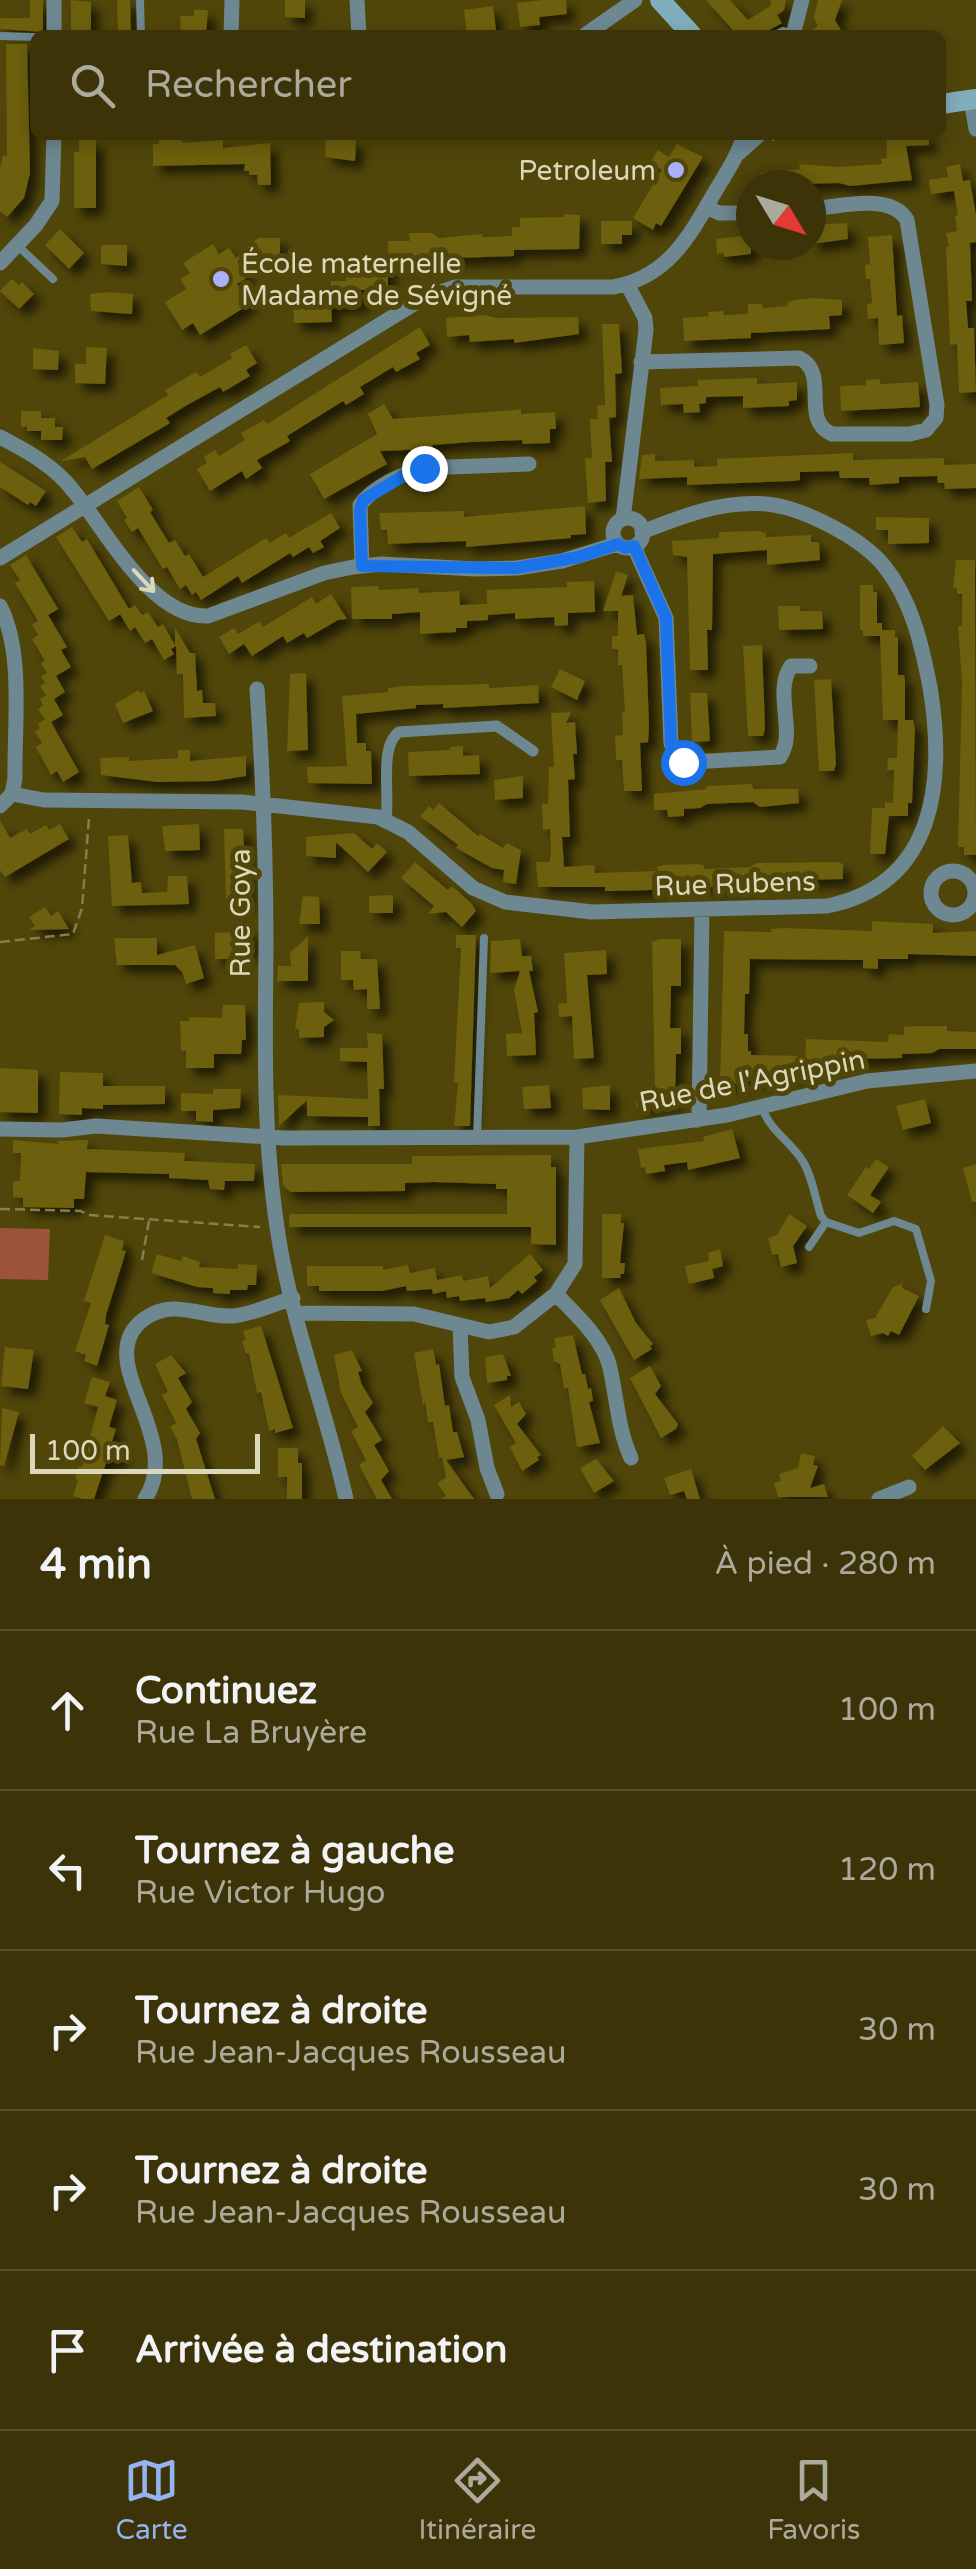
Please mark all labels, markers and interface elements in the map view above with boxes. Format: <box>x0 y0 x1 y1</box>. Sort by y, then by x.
search box <box>30 30 946 140</box>
icon: search <box>65 58 120 113</box>
text: Rechercher <box>145 62 352 108</box>
place label: Petroleum <box>518 154 656 188</box>
marker: Petroleum <box>665 159 687 181</box>
north arrow <box>736 170 826 260</box>
place label: École maternelle Madame de Sévigné <box>241 247 512 313</box>
marker: École maternelle Madame de Sévigné <box>210 268 232 290</box>
route end <box>402 446 448 492</box>
one-way arrow <box>132 568 156 592</box>
route start <box>661 740 707 786</box>
street label: Rue Goya <box>224 849 258 977</box>
street label: Rue Rubens <box>654 864 816 904</box>
street label: Rue de l'Agrippin <box>636 1042 868 1120</box>
scale bar <box>30 1429 260 1473</box>
text: 100 m <box>45 1434 131 1468</box>
text: 4 min <box>40 1539 152 1590</box>
text: À pied · 280 m <box>714 1545 936 1583</box>
text: Continuez <box>135 1668 317 1714</box>
icon: ahead <box>40 1683 95 1738</box>
text: 100 m <box>838 1691 936 1729</box>
text: Rue La Bruyère <box>135 1714 367 1752</box>
text: Tournez à gauche <box>135 1828 454 1874</box>
icon: left <box>40 1843 95 1898</box>
text: 120 m <box>838 1851 936 1889</box>
text: Rue Victor Hugo <box>135 1874 386 1912</box>
text: Tournez à droite <box>135 1988 428 2034</box>
icon: right <box>40 2003 95 2058</box>
text: 30 m <box>858 2011 936 2049</box>
text: Rue Jean-Jacques Rousseau <box>135 2034 566 2072</box>
text: Tournez à droite <box>135 2148 428 2194</box>
icon: right <box>40 2163 95 2218</box>
text: 30 m <box>858 2171 936 2209</box>
text: Rue Jean-Jacques Rousseau <box>135 2194 566 2232</box>
icon: arrive <box>40 2323 95 2378</box>
text: Arrivée à destination <box>135 2327 508 2373</box>
tab: Carte <box>115 2453 188 2547</box>
tab: Itinéraire <box>419 2453 536 2547</box>
tab: Favoris <box>767 2453 861 2547</box>

